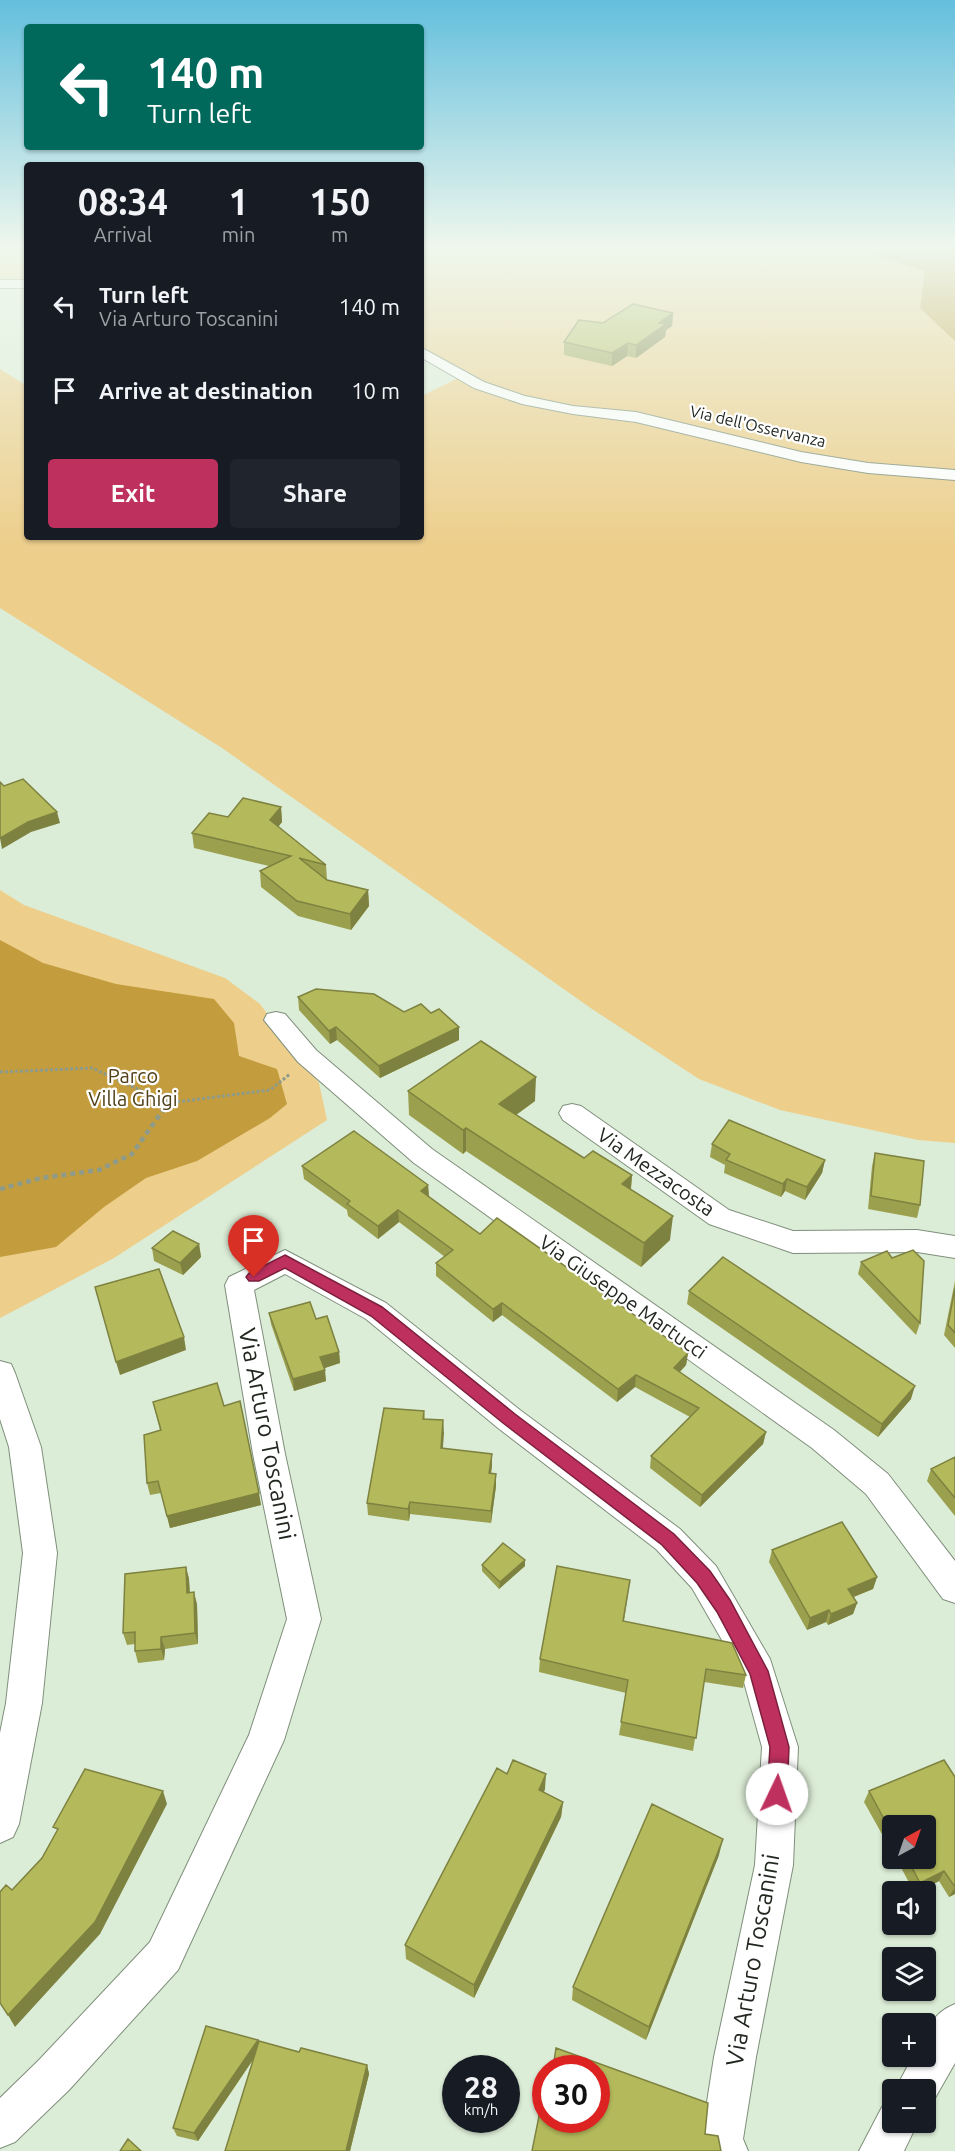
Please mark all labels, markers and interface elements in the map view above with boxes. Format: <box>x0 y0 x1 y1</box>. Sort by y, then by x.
icon: left <box>48 48 126 126</box>
text: 140 m <box>147 49 264 96</box>
text: Turn left <box>147 98 251 128</box>
text: 08:34 <box>78 181 168 222</box>
text: 1 <box>228 181 249 222</box>
text: 150 <box>309 181 370 222</box>
text: Arrival <box>94 223 152 246</box>
text: min <box>222 223 255 246</box>
text: m <box>331 223 348 246</box>
text: Turn left <box>99 282 189 307</box>
icon: left <box>48 290 81 323</box>
text: 140 m <box>339 294 400 319</box>
text: Via Arturo Toscanini <box>99 307 278 330</box>
icon: arrive <box>48 374 81 407</box>
text: Arrive at destination <box>99 378 313 403</box>
text: 10 m <box>351 378 400 403</box>
street label: Via dell'Osservanza <box>688 402 828 450</box>
button: Exit <box>48 459 218 528</box>
button: Share <box>230 459 400 528</box>
park label: Parco Villa Ghigi <box>88 1064 178 1110</box>
street label: Via Mezzacosta <box>593 1123 719 1221</box>
pin <box>228 1215 279 1277</box>
icon: arrive <box>237 1224 270 1257</box>
street label: Via Giuseppe Martucci <box>535 1230 711 1363</box>
street label: Via Arturo Toscanini <box>234 1326 301 1542</box>
position arrow <box>745 1762 809 1826</box>
north arrow <box>882 1815 936 1869</box>
map controls <box>882 1815 936 2133</box>
street label: Via Arturo Toscanini <box>721 1852 784 2068</box>
button: sound <box>882 1881 936 1935</box>
button: layers <box>882 1947 936 2001</box>
button: + <box>882 2013 936 2067</box>
speed limit sign: 30 <box>532 2055 610 2133</box>
text: 28 <box>464 2070 498 2104</box>
button: − <box>882 2079 936 2133</box>
text: km/h <box>464 2101 498 2118</box>

